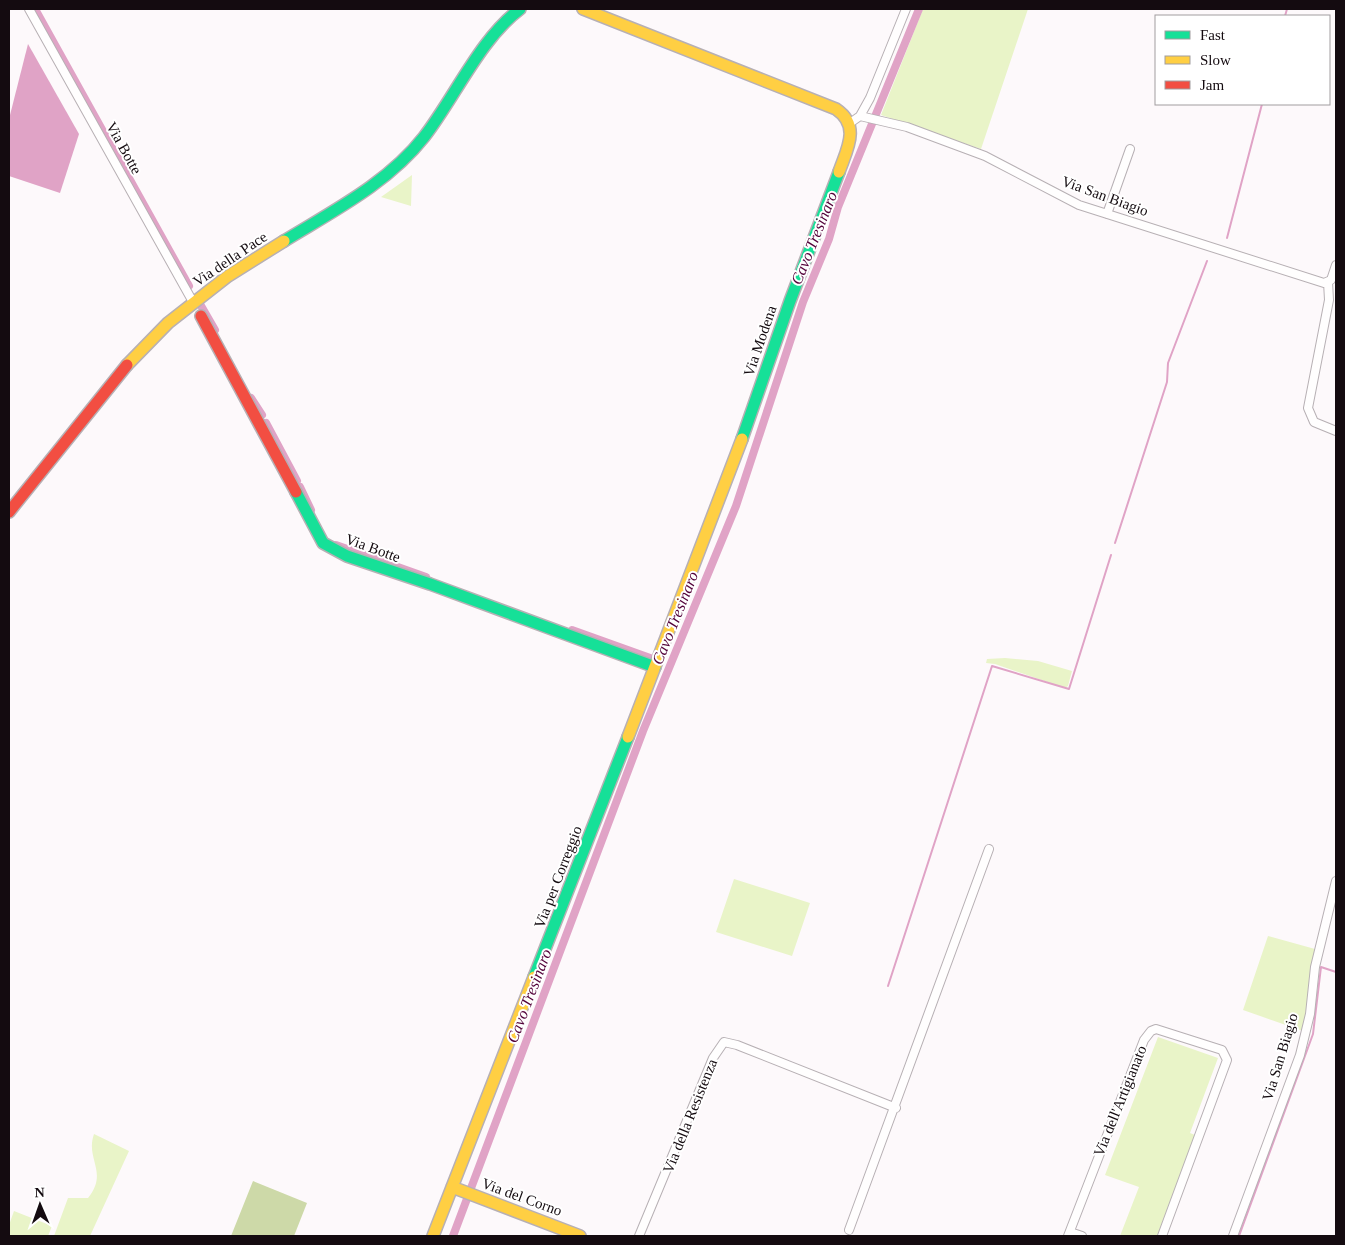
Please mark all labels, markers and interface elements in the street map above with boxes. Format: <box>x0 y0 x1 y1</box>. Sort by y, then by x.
legend <box>1155 15 1330 105</box>
text: Fast <box>1200 27 1226 43</box>
text: Slow <box>1200 52 1231 68</box>
text: Jam <box>1200 77 1224 93</box>
street label: Via Botte <box>103 119 145 177</box>
street label: Via San Biagio <box>1060 173 1150 219</box>
water label: Cavo Tresinaro <box>788 189 840 287</box>
street label: Via della Pace <box>190 228 270 290</box>
street label: Via Modena <box>740 303 780 378</box>
street label: Via Botte <box>343 531 403 565</box>
water label: Cavo Tresinaro <box>649 569 701 667</box>
street label: Via per Correggio <box>531 824 585 930</box>
water label: Cavo Tresinaro <box>503 947 555 1045</box>
street label: Via San Biagio <box>1259 1011 1301 1103</box>
street label: Via dell'Artigianato <box>1090 1043 1150 1159</box>
street label: Via della Resistenza <box>660 1056 720 1175</box>
street label: Via del Corno <box>480 1175 564 1219</box>
north arrow <box>15 1180 65 1230</box>
text: N <box>34 1185 45 1200</box>

